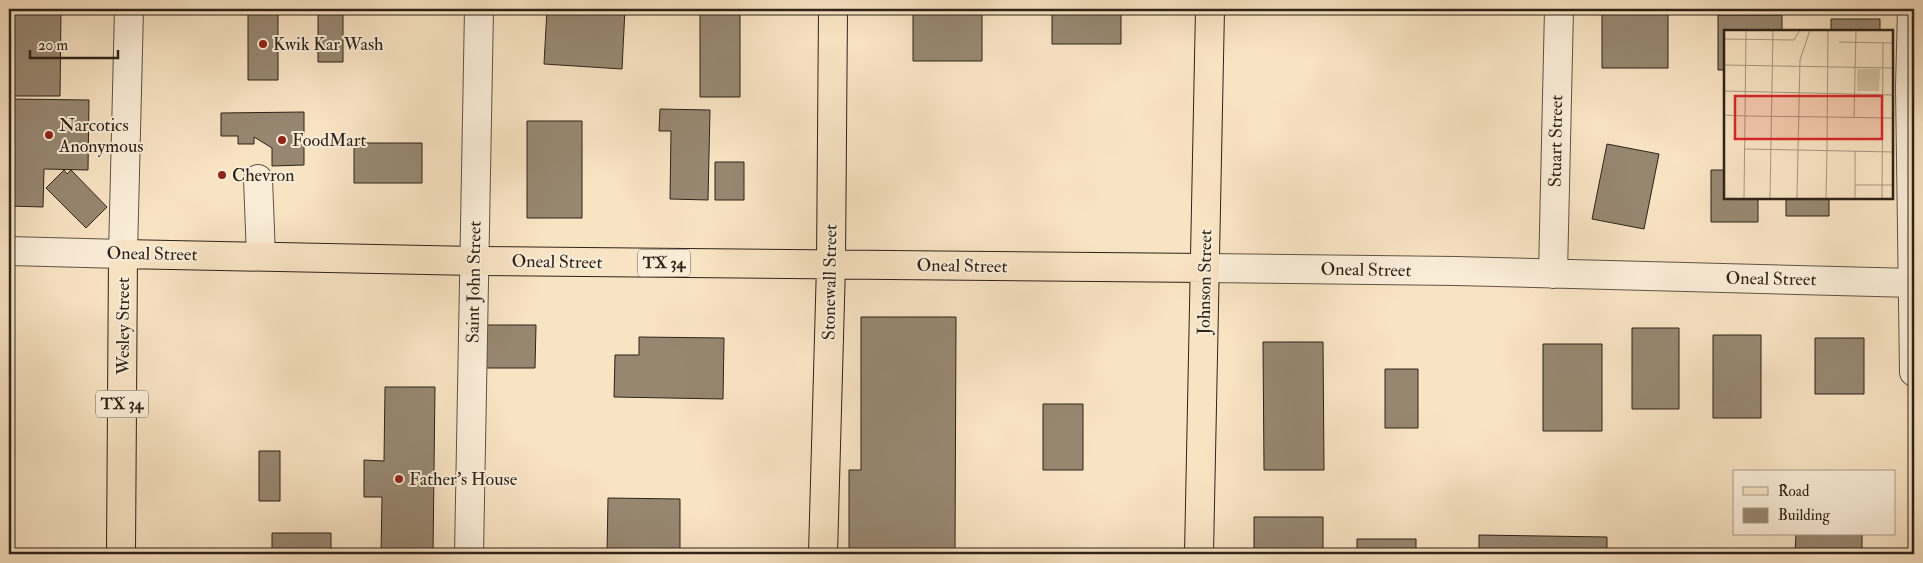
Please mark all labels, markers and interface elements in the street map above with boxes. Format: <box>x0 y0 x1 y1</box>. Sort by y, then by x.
scale bar <box>30 28 118 60</box>
inset map <box>1724 30 1893 199</box>
place label: Kwik Kar Wash <box>273 33 384 56</box>
text: 20 m <box>38 36 68 55</box>
marker: Kwik Kar Wash <box>257 38 269 50</box>
street label: Stuart Street <box>1544 95 1568 187</box>
place label: Narcotics Anonymous <box>58 114 143 158</box>
marker: Narcotics Anonymous <box>43 129 55 141</box>
place label: FoodMart <box>292 129 366 152</box>
marker: FoodMart <box>276 134 288 146</box>
place label: Chevron <box>232 164 295 187</box>
marker: Chevron <box>216 169 228 181</box>
street label: Saint John Street <box>461 220 487 343</box>
street label: Stonewall Street <box>817 224 843 340</box>
street label: Johnson Street <box>1193 229 1217 336</box>
street label: Oneal Street <box>106 242 198 266</box>
street label: Oneal Street <box>511 250 603 274</box>
road number: TX 34 <box>638 250 690 276</box>
street label: Oneal Street <box>916 254 1008 278</box>
street label: Oneal Street <box>1320 258 1412 282</box>
street label: Oneal Street <box>1725 267 1817 291</box>
street label: Wesley Street <box>112 277 135 376</box>
road number: TX 34 <box>96 390 148 418</box>
place label: Father's House <box>409 468 518 491</box>
legend <box>1733 470 1896 536</box>
marker: Father's House <box>393 473 405 485</box>
text: Road <box>1778 482 1810 501</box>
text: Building <box>1778 506 1830 525</box>

